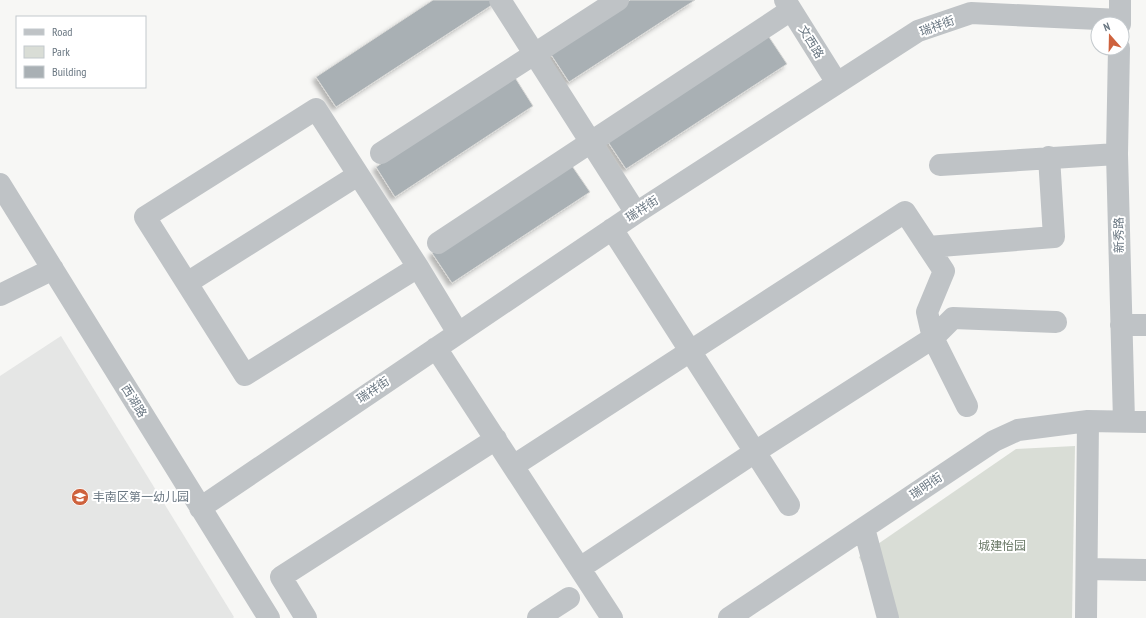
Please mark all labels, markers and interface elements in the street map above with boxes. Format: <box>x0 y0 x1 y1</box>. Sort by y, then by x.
street label: 瑞祥街 <box>917 12 956 39</box>
legend <box>16 16 146 88</box>
north arrow <box>1090 16 1130 56</box>
text: N <box>1101 19 1112 34</box>
street label: 文西路 <box>796 22 827 61</box>
text: Road <box>52 24 72 39</box>
text: Park <box>52 44 70 59</box>
text: Building <box>52 64 87 79</box>
street label: 瑞祥街 <box>623 192 661 225</box>
street label: 新秀路 <box>1111 217 1126 253</box>
street label: 瑞祥街 <box>354 373 392 406</box>
street label: 西湖路 <box>119 381 150 420</box>
street label: 瑞明街 <box>907 469 945 502</box>
school or university icon: 丰南区第一幼儿园 <box>70 487 90 507</box>
place label: 丰南区第一幼儿园 <box>93 489 189 504</box>
park label: 城建怡园 <box>978 538 1026 553</box>

